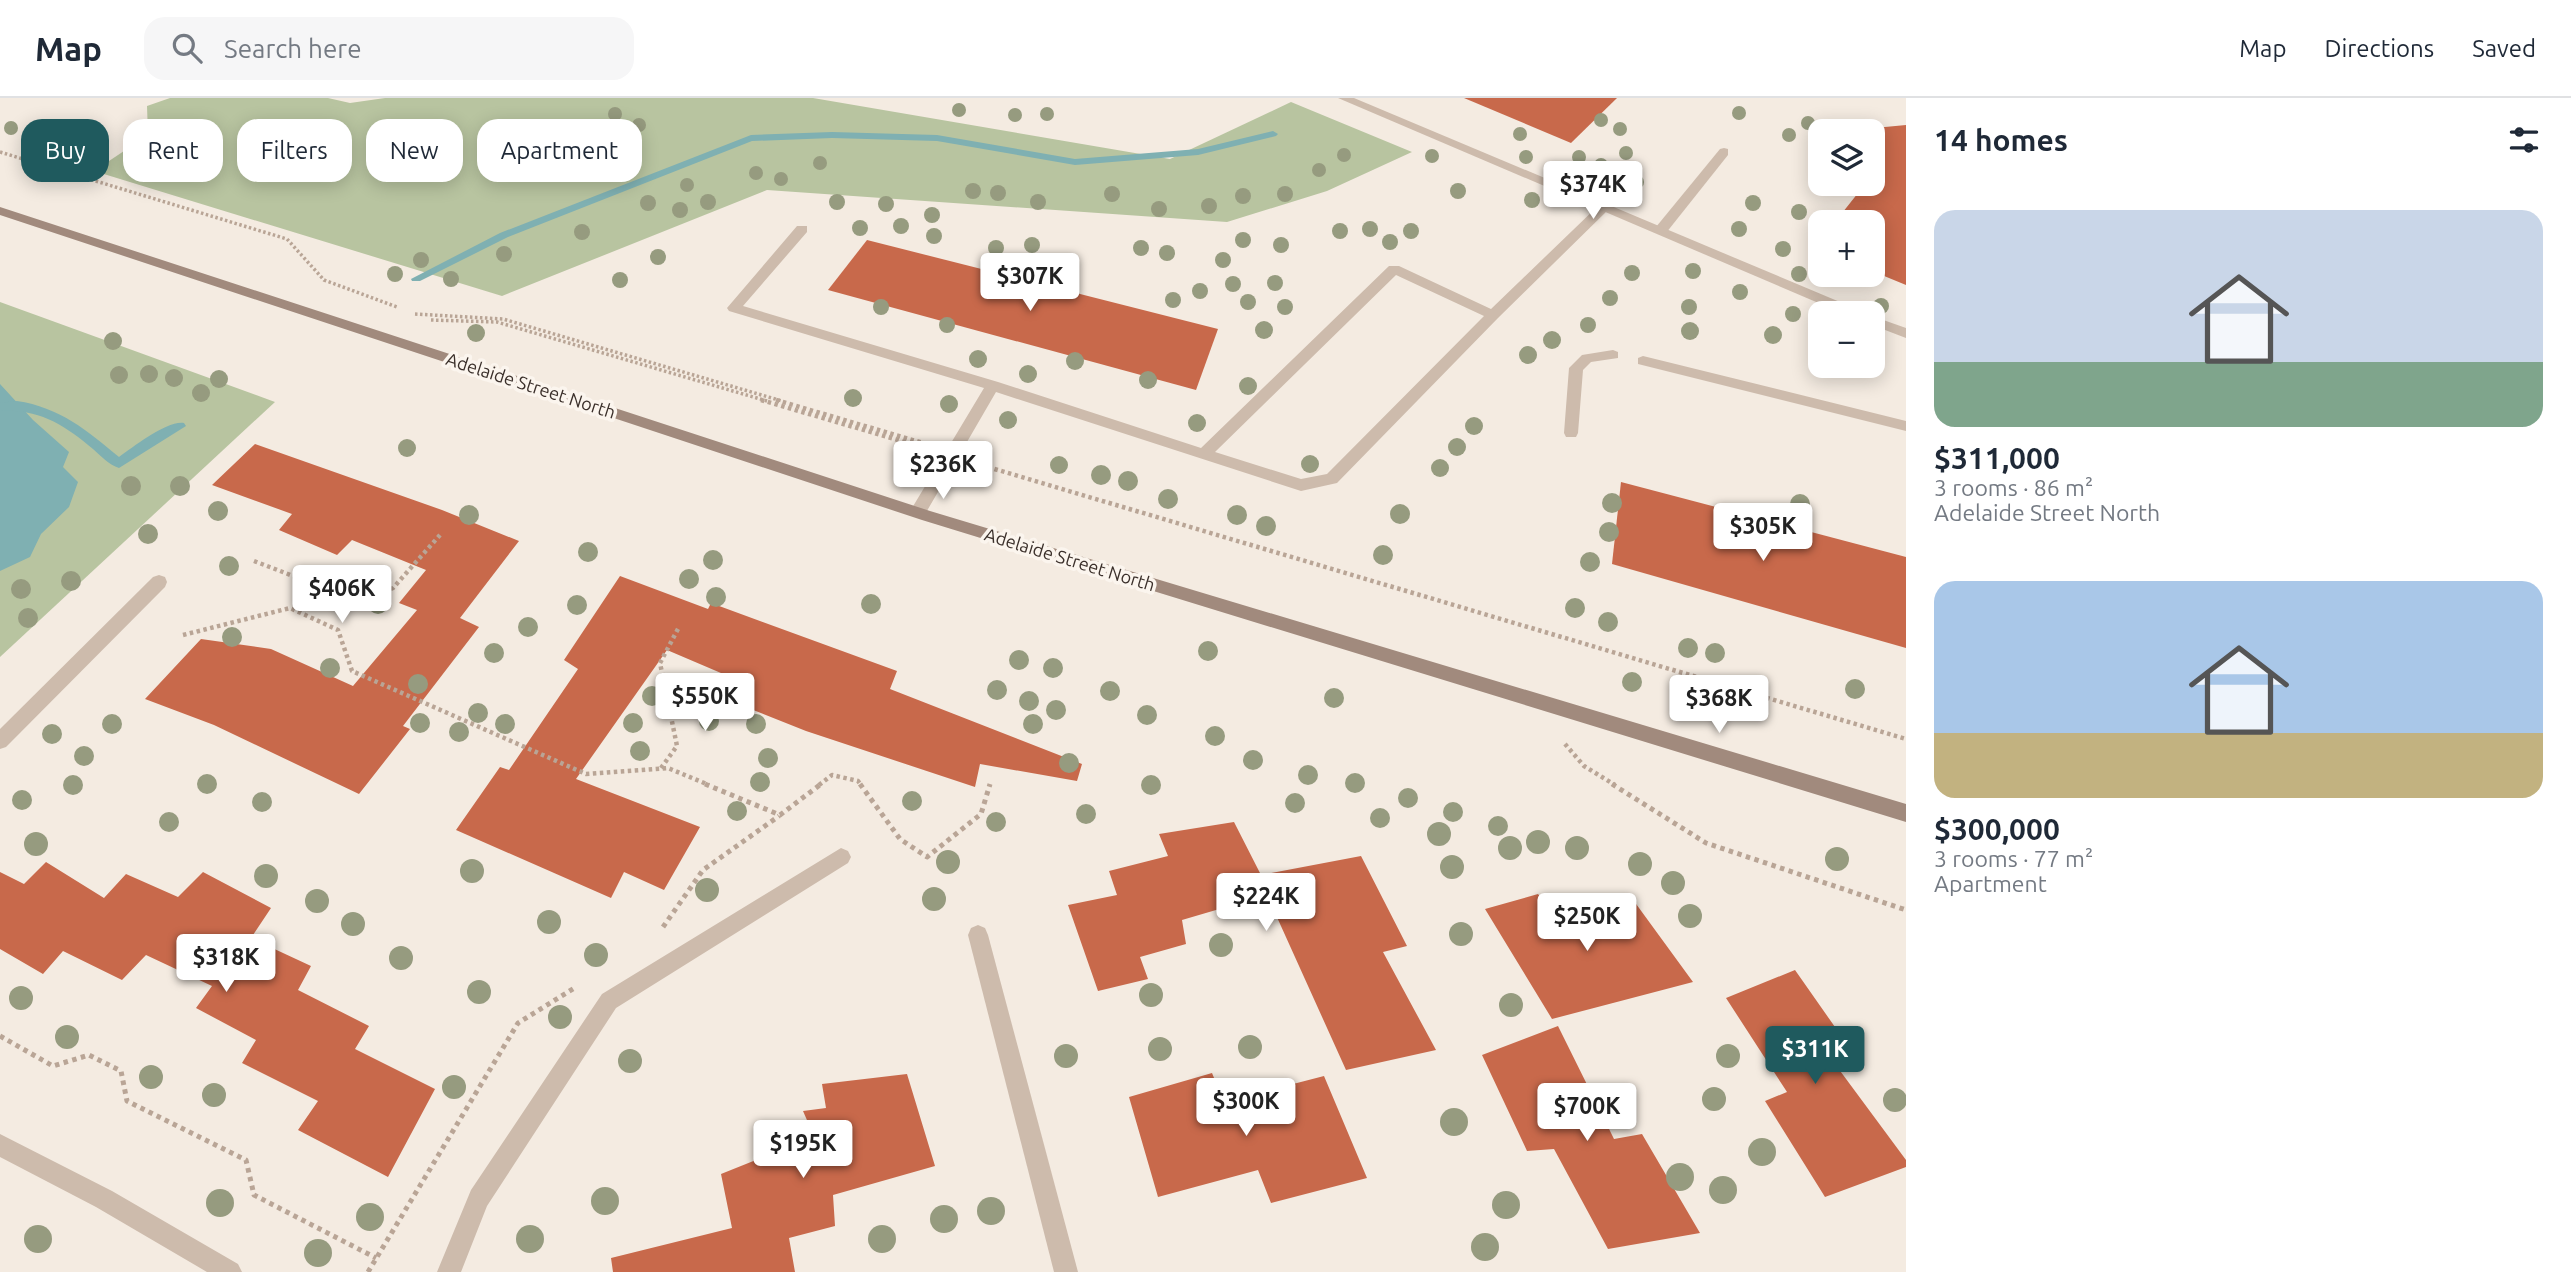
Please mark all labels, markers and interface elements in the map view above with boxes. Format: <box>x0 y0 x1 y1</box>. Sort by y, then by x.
search box <box>144 17 634 80</box>
icon: search <box>168 29 206 67</box>
text: Map <box>35 30 102 67</box>
text: Search here <box>224 34 362 63</box>
text: Map <box>2239 35 2286 62</box>
text: Directions <box>2324 35 2434 62</box>
text: Saved <box>2472 35 2536 62</box>
chip: Buy <box>21 119 109 182</box>
chip: Rent <box>123 119 223 182</box>
chip: Filters <box>237 119 352 182</box>
chip: New <box>366 119 463 182</box>
chip: Apartment <box>477 119 642 182</box>
map controls <box>1808 119 1885 378</box>
button: layers <box>1808 119 1885 196</box>
icon: filters <box>2505 121 2543 159</box>
text: 14 homes <box>1934 123 2068 157</box>
pin: $374K <box>1544 162 1642 221</box>
text: $374K <box>1559 171 1627 196</box>
button: + <box>1808 210 1885 287</box>
pin: $307K <box>981 254 1079 313</box>
icon: home <box>2176 256 2302 382</box>
text: $307K <box>996 263 1064 288</box>
button: − <box>1808 301 1885 378</box>
street label: Adelaide Street North <box>444 348 618 422</box>
text: $311,000 <box>1934 441 2060 475</box>
pin: $236K <box>894 442 992 501</box>
text: $236K <box>909 451 977 476</box>
text: 3 rooms · 86 m² <box>1934 475 2093 500</box>
text: Adelaide Street North <box>1934 500 2160 525</box>
pin: $305K <box>1714 504 1812 563</box>
text: $305K <box>1729 513 1797 538</box>
street label: Adelaide Street North <box>982 524 1158 594</box>
pin: $406K <box>293 566 391 625</box>
text: $406K <box>308 575 376 600</box>
icon: home <box>2176 627 2302 753</box>
pin: $550K <box>656 674 754 733</box>
pin: $368K <box>1670 676 1768 735</box>
text: $550K <box>671 683 739 708</box>
text: $368K <box>1685 685 1753 710</box>
text: $300,000 <box>1934 812 2060 846</box>
text: 3 rooms · 77 m² <box>1934 846 2093 871</box>
text: Apartment <box>1934 871 2047 896</box>
pin: $224K <box>1217 874 1315 933</box>
text: $224K <box>1232 883 1300 908</box>
pin: $250K <box>1538 894 1636 953</box>
text: $250K <box>1553 903 1621 928</box>
pin: $318K <box>177 934 275 994</box>
text: $318K <box>192 944 260 969</box>
pin: $311K <box>1766 1026 1864 1086</box>
text: $311K <box>1781 1036 1849 1061</box>
pin: $300K <box>1197 1079 1295 1138</box>
pin: $700K <box>1538 1084 1636 1143</box>
text: $300K <box>1212 1088 1280 1113</box>
text: $700K <box>1553 1093 1621 1118</box>
pin: $195K <box>754 1121 852 1180</box>
text: $195K <box>769 1130 837 1155</box>

